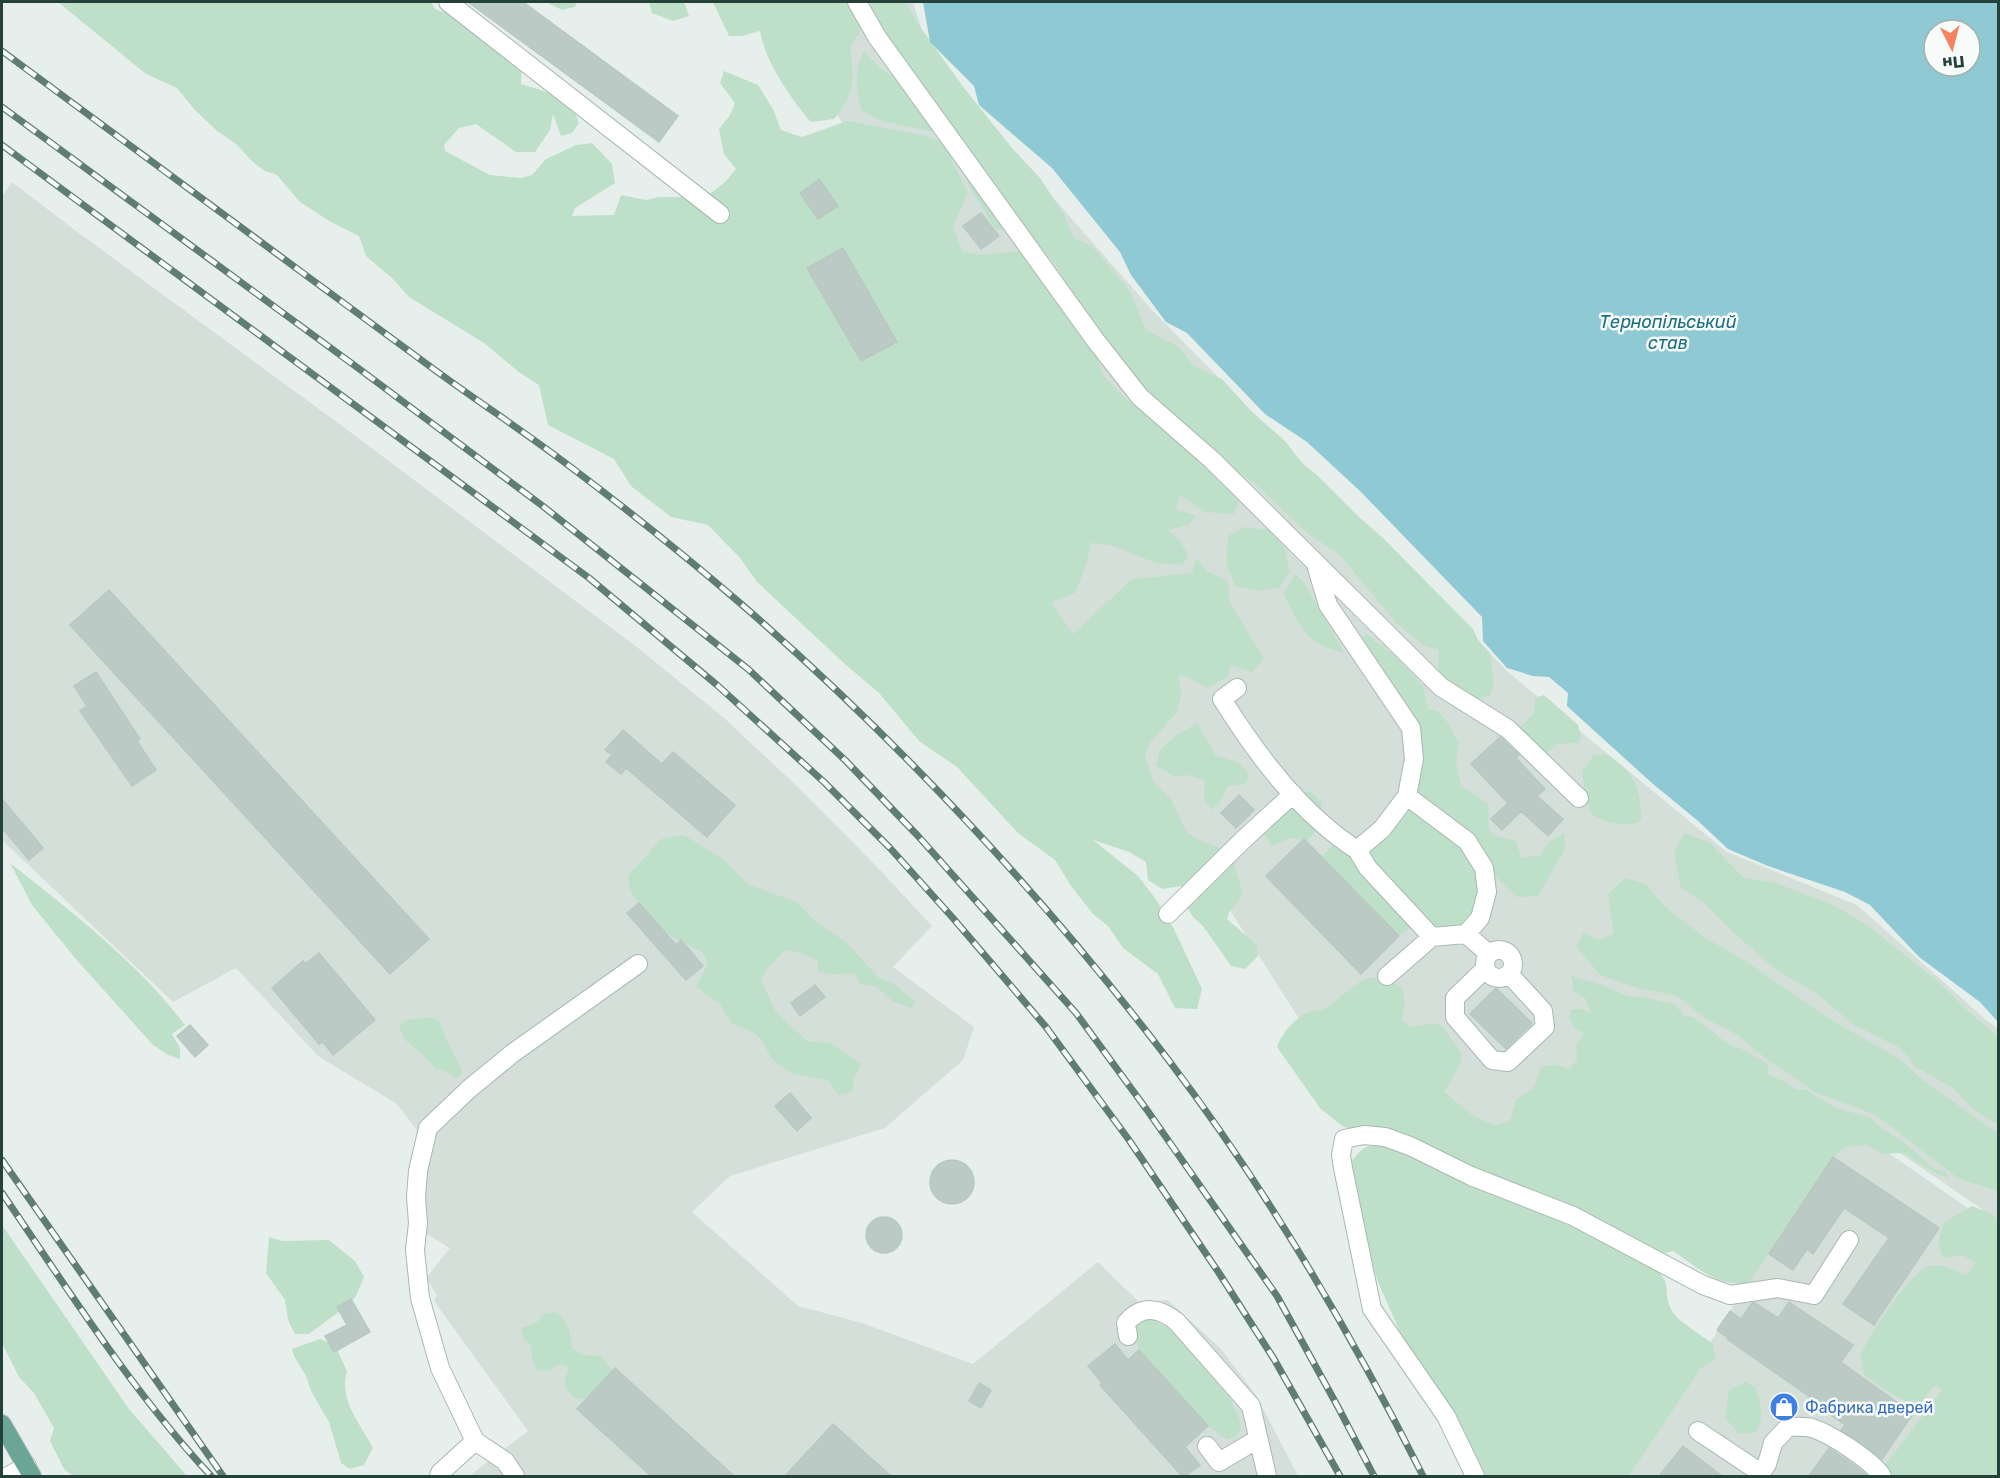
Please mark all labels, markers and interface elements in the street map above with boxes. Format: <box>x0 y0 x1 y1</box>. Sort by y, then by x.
north arrow <box>1922 18 1982 78</box>
text: Пн <box>1942 52 1966 73</box>
water label: Тернопільський став <box>1600 311 1737 354</box>
shop icon: Фабрика дверей <box>1768 1391 1800 1423</box>
place label: Фабрика дверей <box>1805 1398 1933 1417</box>

